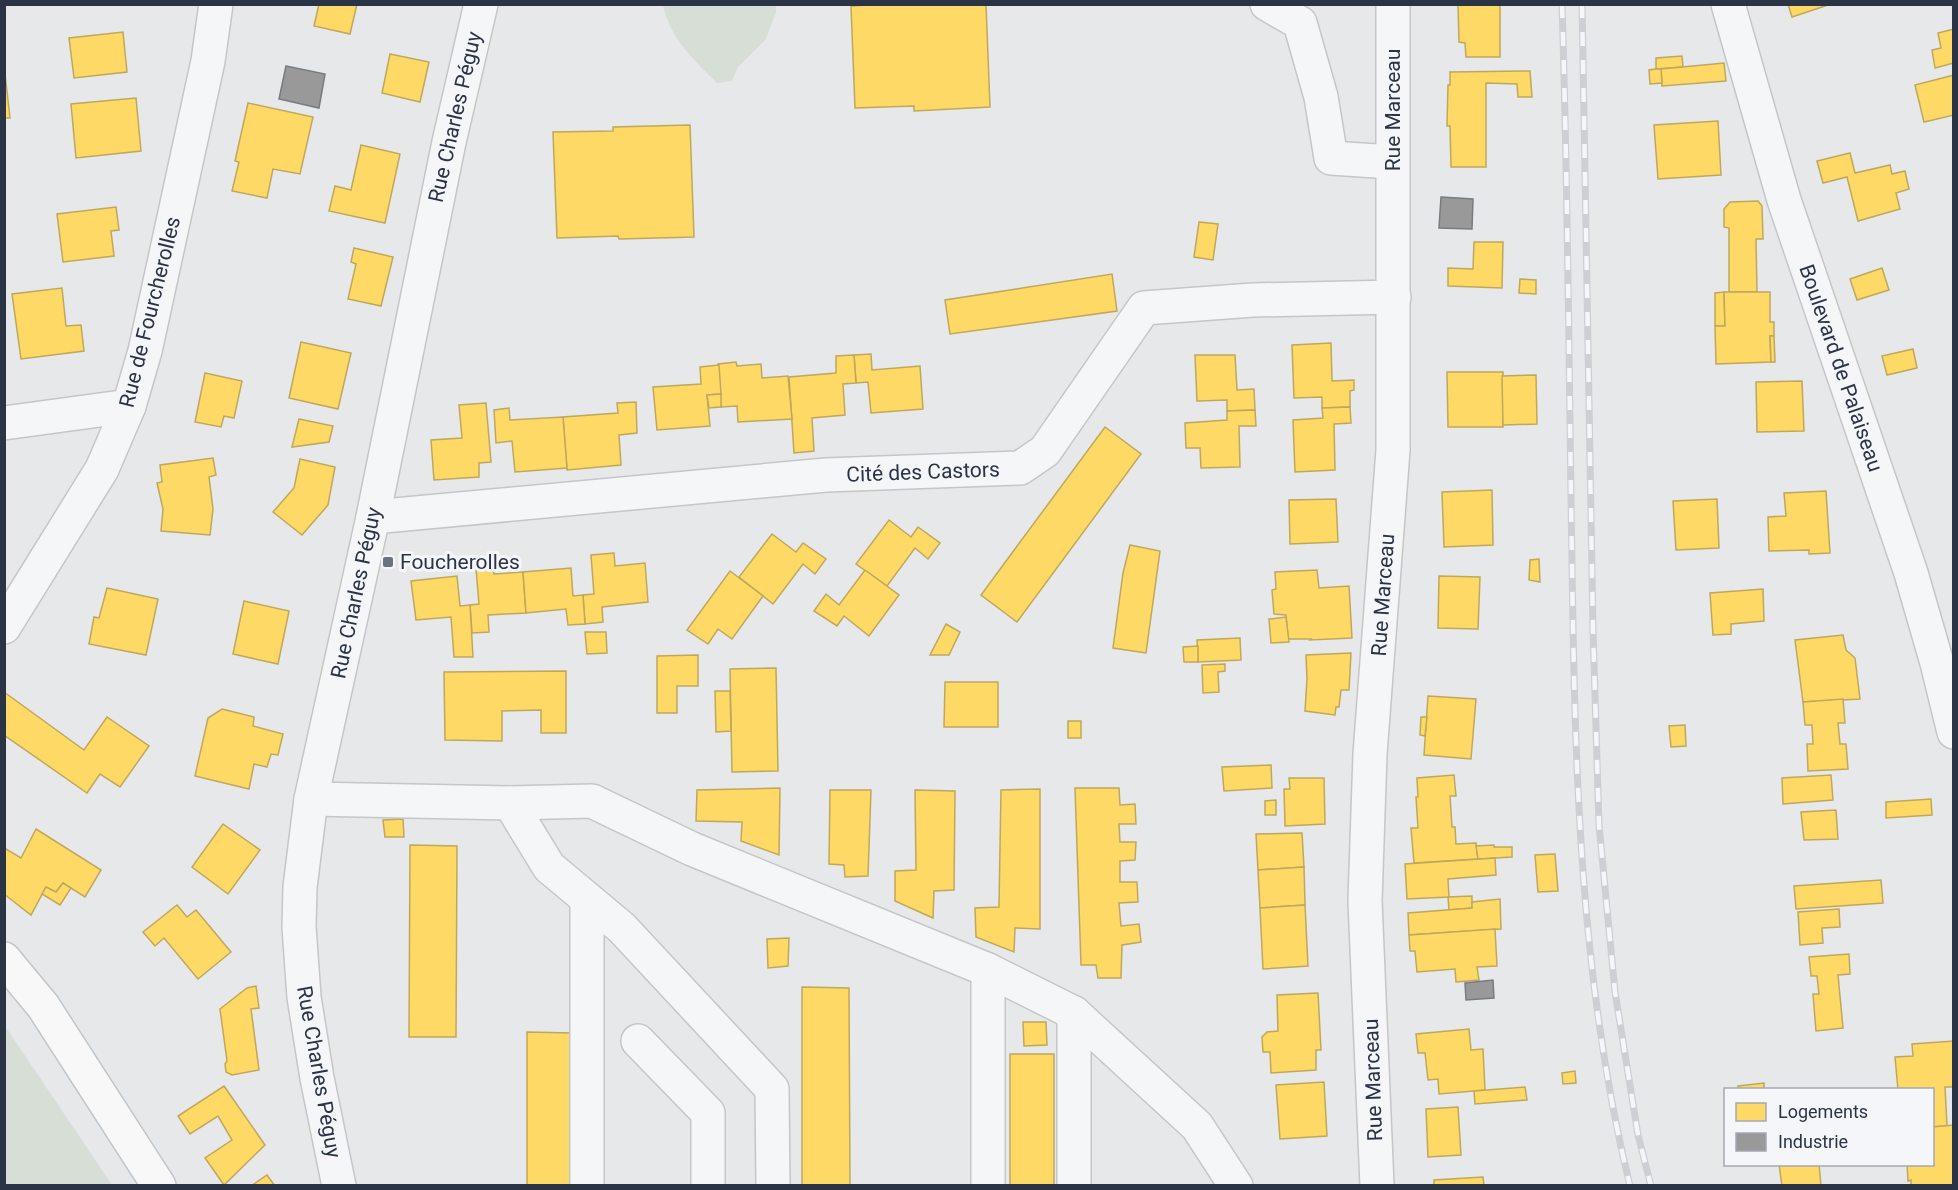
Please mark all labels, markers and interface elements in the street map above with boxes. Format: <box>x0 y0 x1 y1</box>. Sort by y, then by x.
street label: Rue Charles Péguy <box>424 29 486 205</box>
street label: Rue Marceau <box>1381 49 1405 171</box>
street label: Rue de Fourcherolles <box>115 214 185 410</box>
street label: Boulevard de Palaiseau <box>1794 261 1888 475</box>
street label: Cité des Castors <box>846 457 1000 487</box>
street label: Rue Charles Péguy <box>326 505 386 681</box>
street label: Rue Marceau <box>1367 533 1399 657</box>
place label: Foucherolles <box>400 550 520 574</box>
marker: Foucherolles <box>381 555 395 569</box>
street label: Rue Charles Péguy <box>292 984 346 1160</box>
street label: Rue Marceau <box>1359 1018 1387 1142</box>
legend <box>1724 1088 1934 1166</box>
text: Logements <box>1778 1101 1868 1122</box>
text: Industrie <box>1778 1131 1848 1152</box>

